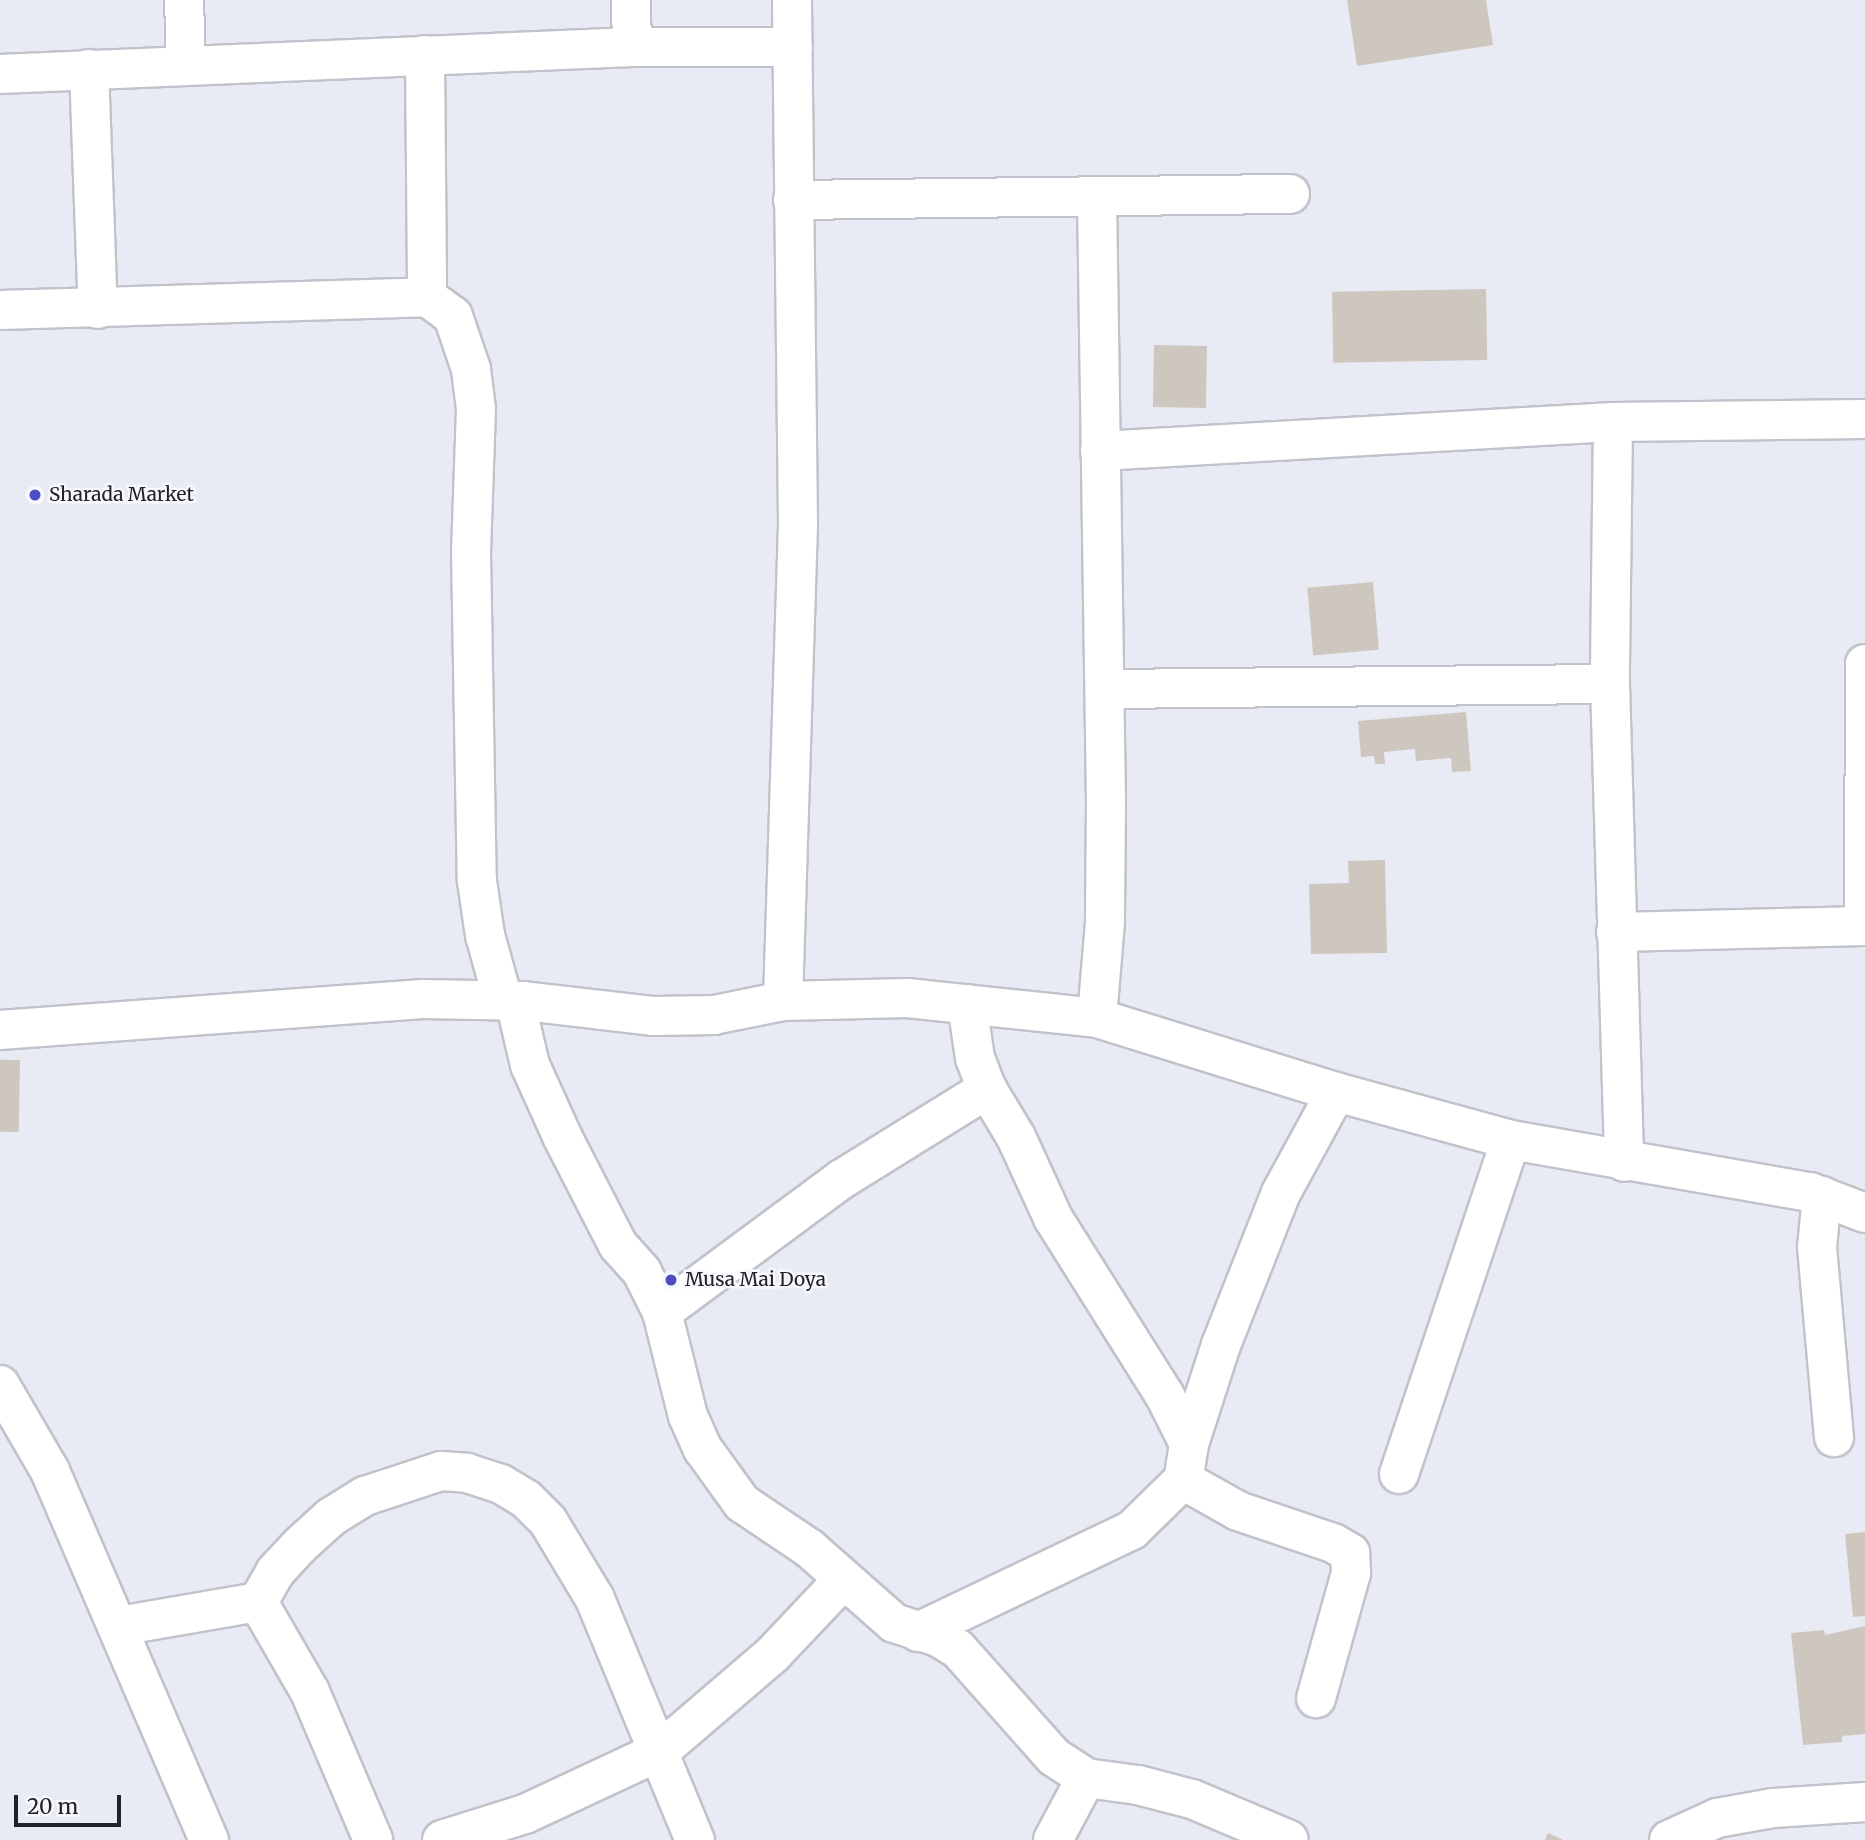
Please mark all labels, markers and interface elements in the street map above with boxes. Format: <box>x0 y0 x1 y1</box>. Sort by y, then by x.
place label: Sharada Market <box>49 484 194 506</box>
marker: Sharada Market <box>27 487 43 503</box>
place label: Musa Mai Doya <box>685 1269 826 1291</box>
marker: Musa Mai Doya <box>663 1272 679 1288</box>
scale bar <box>18 1780 124 1824</box>
text: 20 m <box>27 1793 78 1820</box>

